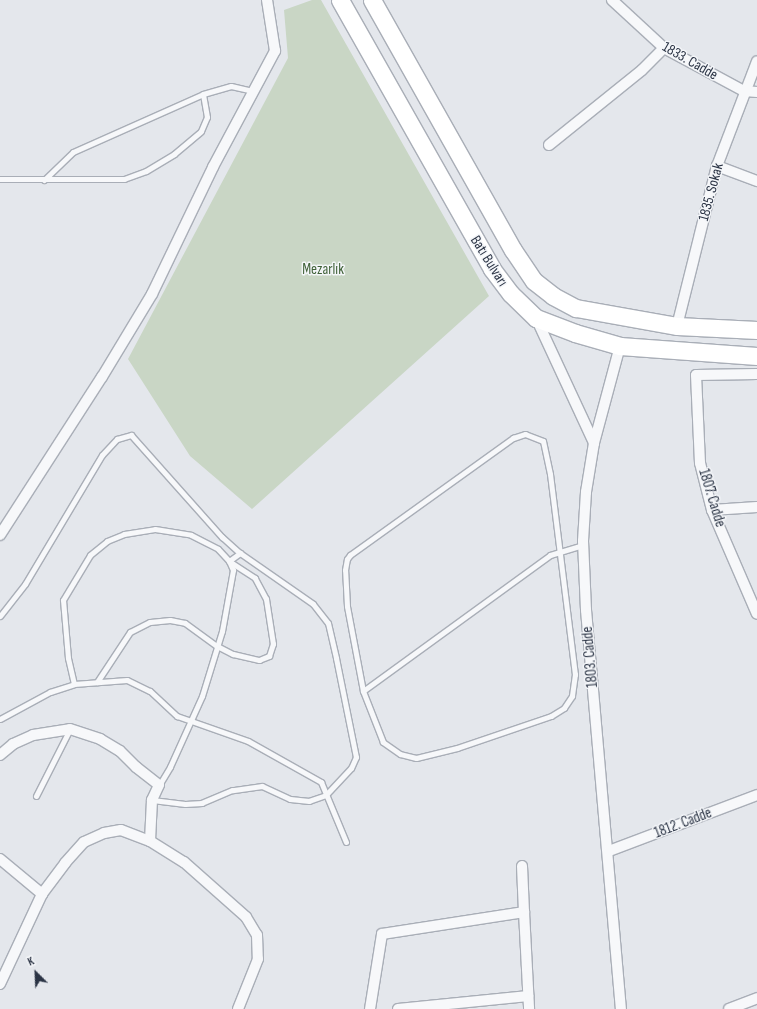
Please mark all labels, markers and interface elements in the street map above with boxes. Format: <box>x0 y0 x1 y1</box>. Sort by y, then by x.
street label: 1833. Cadde <box>659 38 721 84</box>
street label: 1835. Sokak <box>695 161 727 223</box>
street label: Batı Bulvarı <box>466 232 512 290</box>
park label: Mezarlık <box>302 261 344 279</box>
street label: 1807. Cadde <box>695 467 729 529</box>
street label: 1803. Cadde <box>578 626 602 688</box>
street label: 1812. Cadde <box>652 804 714 842</box>
north arrow <box>16 953 56 993</box>
text: K <box>26 955 36 969</box>

